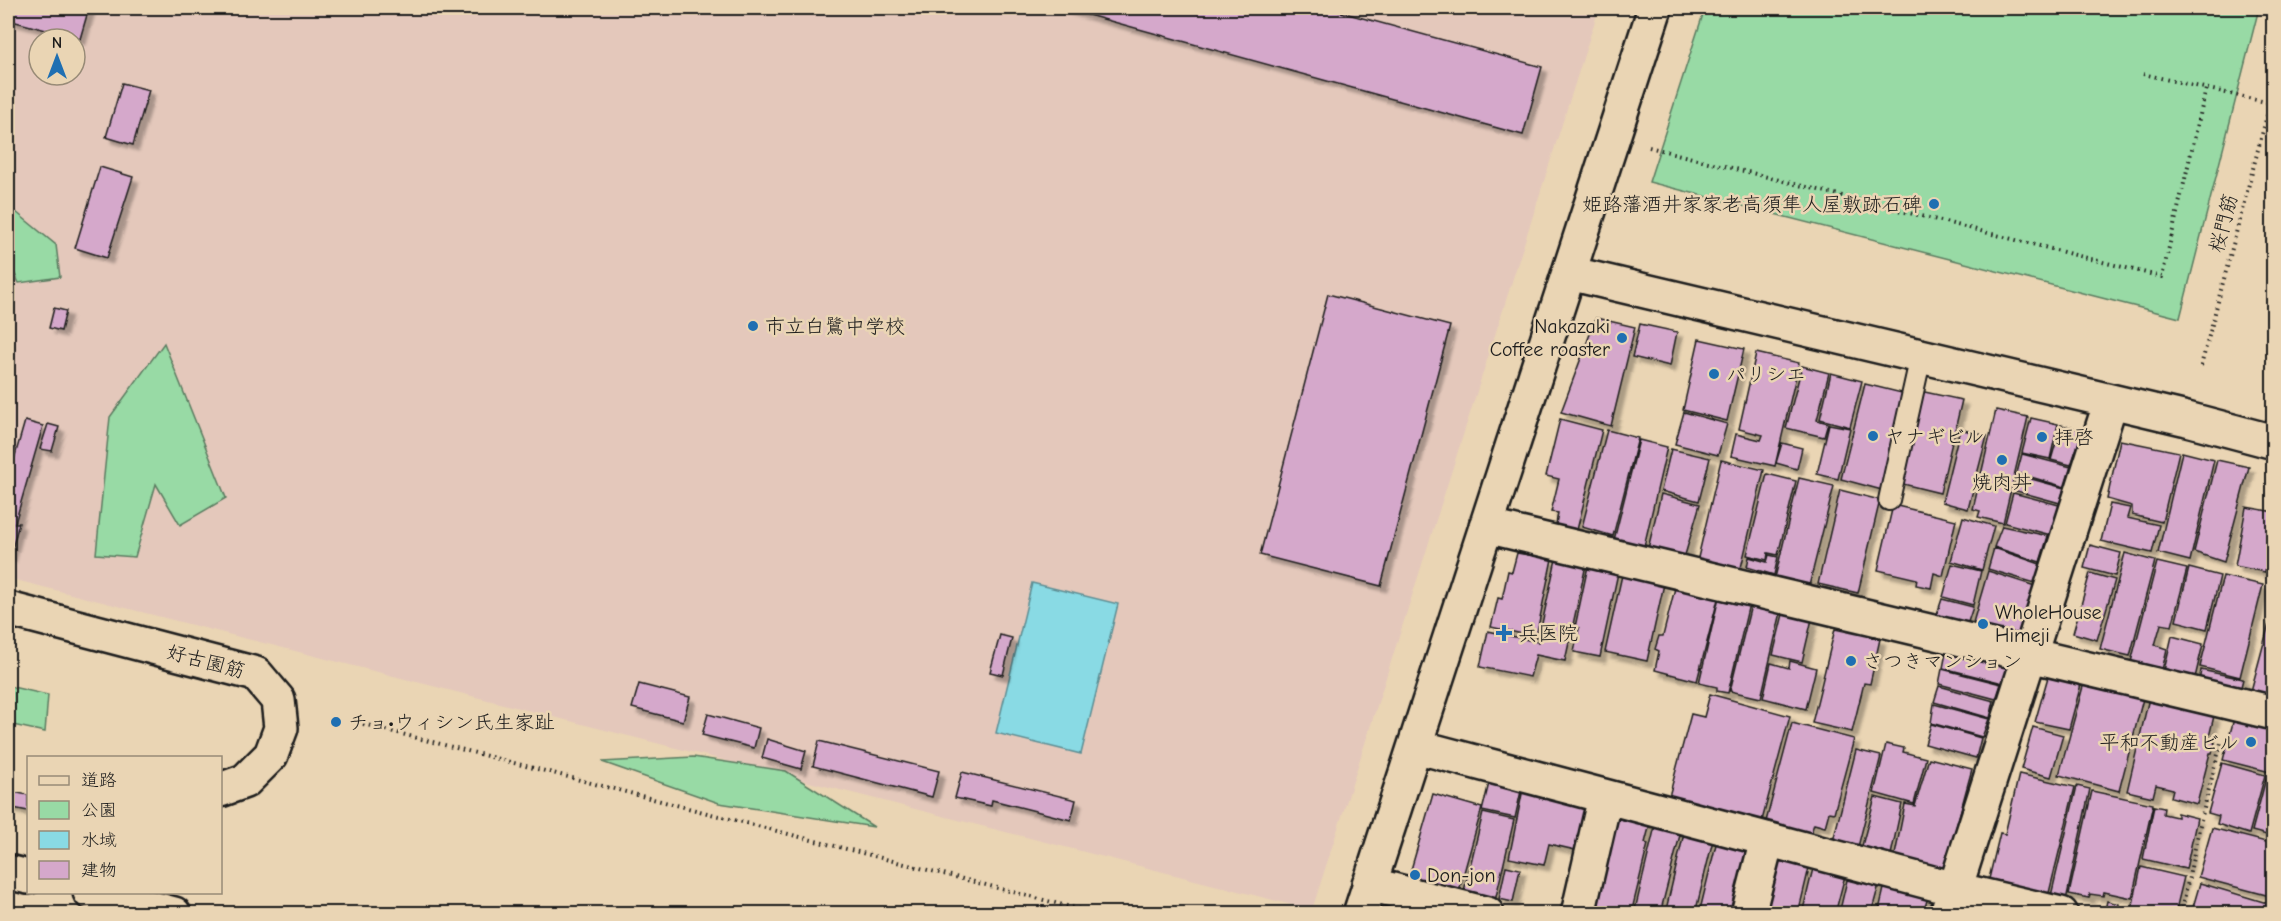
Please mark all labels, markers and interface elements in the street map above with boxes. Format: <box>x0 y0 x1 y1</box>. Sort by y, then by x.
north arrow <box>27 27 87 87</box>
text: N <box>52 34 62 52</box>
street label: 桜門筋 <box>2205 191 2242 255</box>
place label: 姫路藩酒井家家老高須隼人屋敷跡石碑 <box>1582 193 1922 216</box>
marker: 姫路藩酒井家家老高須隼人屋敷跡石碑 <box>1927 197 1941 211</box>
place label: 市立白鷺中学校 <box>765 315 905 338</box>
place label: Nakazaki Coffee roaster <box>1490 315 1610 361</box>
marker: 市立白鷺中学校 <box>746 319 760 333</box>
marker: Nakazaki Coffee roaster <box>1615 331 1629 345</box>
place label: パリシエ <box>1726 363 1806 386</box>
marker: パリシエ <box>1707 367 1721 381</box>
place label: ヤナギビル <box>1885 425 1985 448</box>
place label: 拝啓 <box>2054 426 2094 449</box>
marker: ヤナギビル <box>1866 429 1880 443</box>
marker: 拝啓 <box>2035 430 2049 444</box>
marker: 焼肉丼 <box>1995 453 2009 467</box>
place label: 焼肉丼 <box>1972 471 2032 494</box>
place label: WholeHouse Himeji <box>1995 601 2102 647</box>
marker: WholeHouse Himeji <box>1976 617 1990 631</box>
place label: 兵医院 <box>1518 622 1578 645</box>
marker: 兵医院 <box>1495 624 1513 642</box>
street label: 好古園筋 <box>164 640 247 683</box>
place label: さつきマンション <box>1863 650 2022 673</box>
marker: さつきマンション <box>1844 654 1858 668</box>
place label: チョ•ウィシン氏生家趾 <box>348 711 554 734</box>
marker: チョ•ウィシン氏生家趾 <box>329 715 343 729</box>
place label: 平和不動産ビル <box>2099 731 2239 754</box>
marker: 平和不動産ビル <box>2244 735 2258 749</box>
legend <box>27 756 222 894</box>
text: 道路 <box>81 770 117 791</box>
text: 公園 <box>81 800 117 821</box>
text: 水域 <box>81 830 117 851</box>
text: 建物 <box>81 860 117 881</box>
place label: Don-jon <box>1427 864 1496 887</box>
marker: Don-jon <box>1408 868 1422 882</box>

